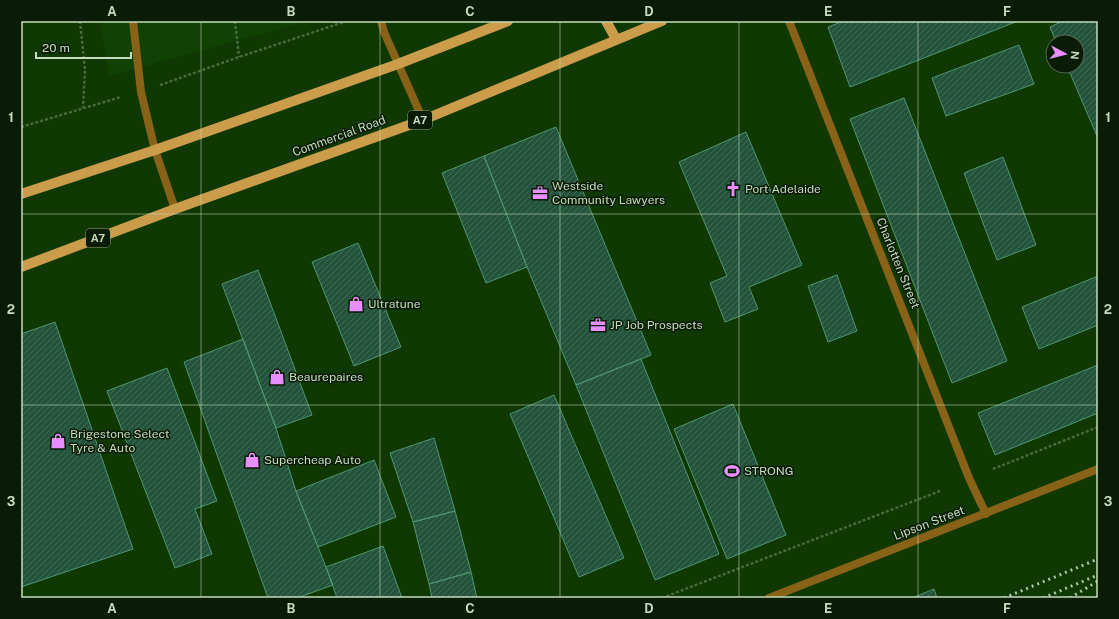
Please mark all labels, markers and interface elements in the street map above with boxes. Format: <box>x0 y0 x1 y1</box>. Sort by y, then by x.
text: A <box>107 4 117 19</box>
text: B <box>287 4 296 19</box>
text: C <box>465 4 475 19</box>
text: D <box>644 4 654 19</box>
text: E <box>824 4 832 19</box>
text: F <box>1003 4 1011 19</box>
scale bar <box>36 34 131 60</box>
north arrow <box>1045 34 1085 74</box>
text: 20 m <box>42 41 70 55</box>
text: N <box>1068 50 1081 60</box>
text: 1 <box>8 110 14 125</box>
text: 1 <box>1105 110 1111 125</box>
road number: A7 <box>408 111 432 129</box>
street label: Commercial Road <box>290 113 388 159</box>
place label: Westside Community Lawyers <box>552 179 665 207</box>
church icon: Port Adelaide <box>724 180 742 198</box>
place label: Port Adelaide <box>745 182 821 196</box>
office icon: Westside Community Lawyers <box>531 184 549 202</box>
street label: Charlotten Street <box>873 216 923 311</box>
road number: A7 <box>86 229 110 247</box>
shop icon: Ultratune <box>347 295 365 313</box>
place label: Ultratune <box>368 297 421 311</box>
text: 2 <box>7 302 15 317</box>
text: 2 <box>1104 302 1112 317</box>
office icon: JP Job Prospects <box>589 316 607 334</box>
place label: JP Job Prospects <box>610 318 703 332</box>
shop icon: Beaurepaires <box>268 368 286 386</box>
place label: Beaurepaires <box>289 370 363 384</box>
place label: Brigestone Select Tyre & Auto <box>70 427 170 455</box>
shop icon: Brigestone Select Tyre & Auto <box>49 432 67 450</box>
shop icon: Supercheap Auto <box>243 451 261 469</box>
place label: Supercheap Auto <box>264 453 361 467</box>
sports icon: STRONG <box>723 462 741 480</box>
place label: STRONG <box>744 464 794 478</box>
text: 3 <box>7 494 16 509</box>
text: 3 <box>1104 494 1113 509</box>
street label: Lipson Street <box>892 503 967 543</box>
text: A <box>107 601 117 616</box>
text: B <box>287 601 296 616</box>
text: C <box>465 601 475 616</box>
text: D <box>644 601 654 616</box>
text: E <box>824 601 832 616</box>
text: F <box>1003 601 1011 616</box>

